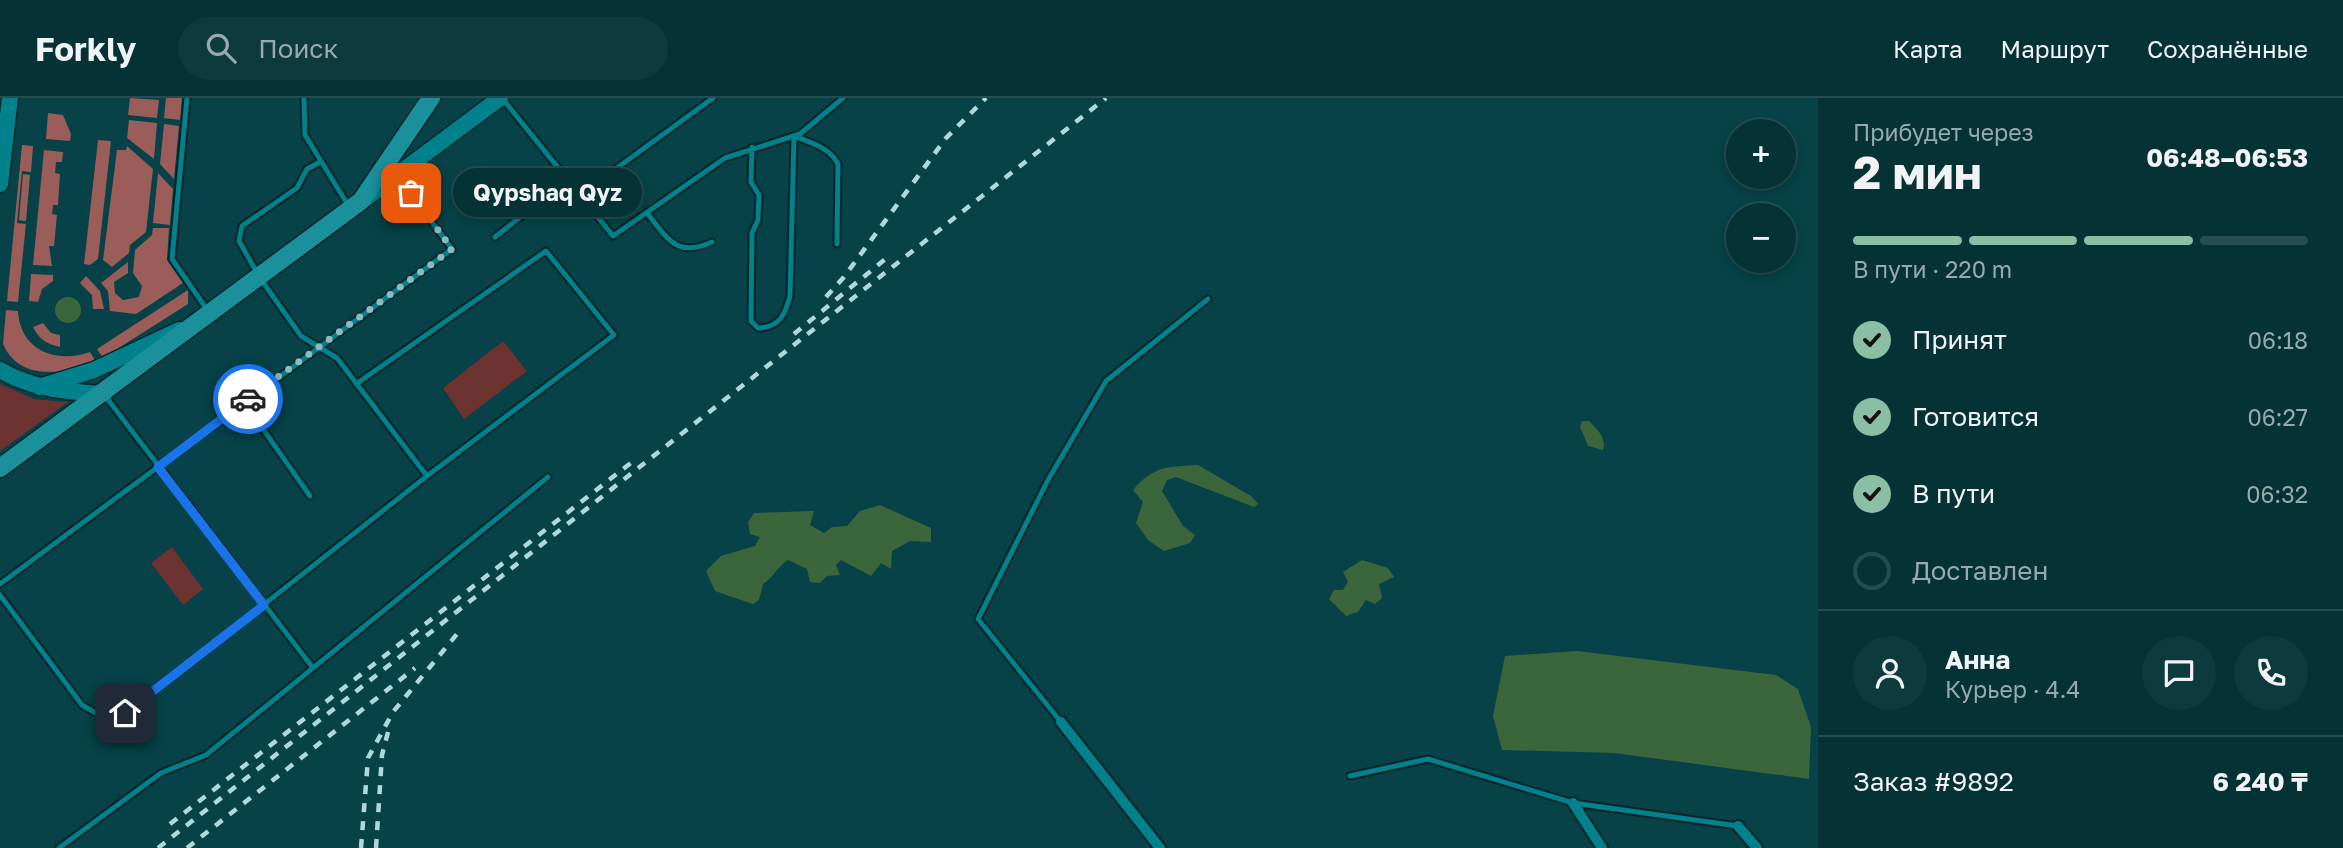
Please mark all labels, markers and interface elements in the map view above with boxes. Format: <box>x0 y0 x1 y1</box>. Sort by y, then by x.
search box <box>178 17 668 80</box>
text: Forkly <box>35 29 136 68</box>
icon: search <box>202 29 240 67</box>
text: Поиск <box>258 33 338 64</box>
text: Карта <box>1893 34 1963 63</box>
text: Маршрут <box>2001 34 2109 63</box>
text: Сохранённые <box>2147 34 2308 63</box>
text: Прибудет через <box>1853 118 2034 146</box>
map controls <box>1726 119 1796 273</box>
button: + <box>1726 119 1796 189</box>
text: 06:48–06:53 <box>2146 142 2308 173</box>
text: 2 мин <box>1853 144 1982 199</box>
pin <box>381 163 441 223</box>
callout: Qypshaq Qyz <box>453 168 642 217</box>
icon: bag <box>392 174 430 212</box>
text: Qypshaq Qyz <box>473 178 622 206</box>
button: − <box>1726 203 1796 273</box>
text: В пути · 220 m <box>1853 255 2012 283</box>
icon: check <box>1853 321 1891 359</box>
text: Принят <box>1912 324 2007 355</box>
text: 06:18 <box>2248 326 2308 354</box>
courier <box>213 364 283 434</box>
icon: car <box>229 380 267 418</box>
icon: check <box>1853 398 1891 436</box>
text: Готовится <box>1912 401 2039 432</box>
text: 06:27 <box>2247 403 2308 431</box>
icon: check <box>1853 475 1891 513</box>
text: В пути <box>1912 478 1995 509</box>
text: 06:32 <box>2246 480 2308 508</box>
text: Доставлен <box>1912 555 2048 586</box>
button: person <box>1853 636 1927 710</box>
button: chat <box>2142 636 2216 710</box>
button: phone <box>2234 636 2308 710</box>
text: Анна <box>1945 644 2010 675</box>
text: Курьер · 4.4 <box>1945 675 2080 703</box>
pin <box>95 683 155 743</box>
icon: home <box>106 694 144 732</box>
text: Заказ #9892 <box>1853 766 2014 797</box>
text: 6 240 ₸ <box>2213 766 2308 797</box>

